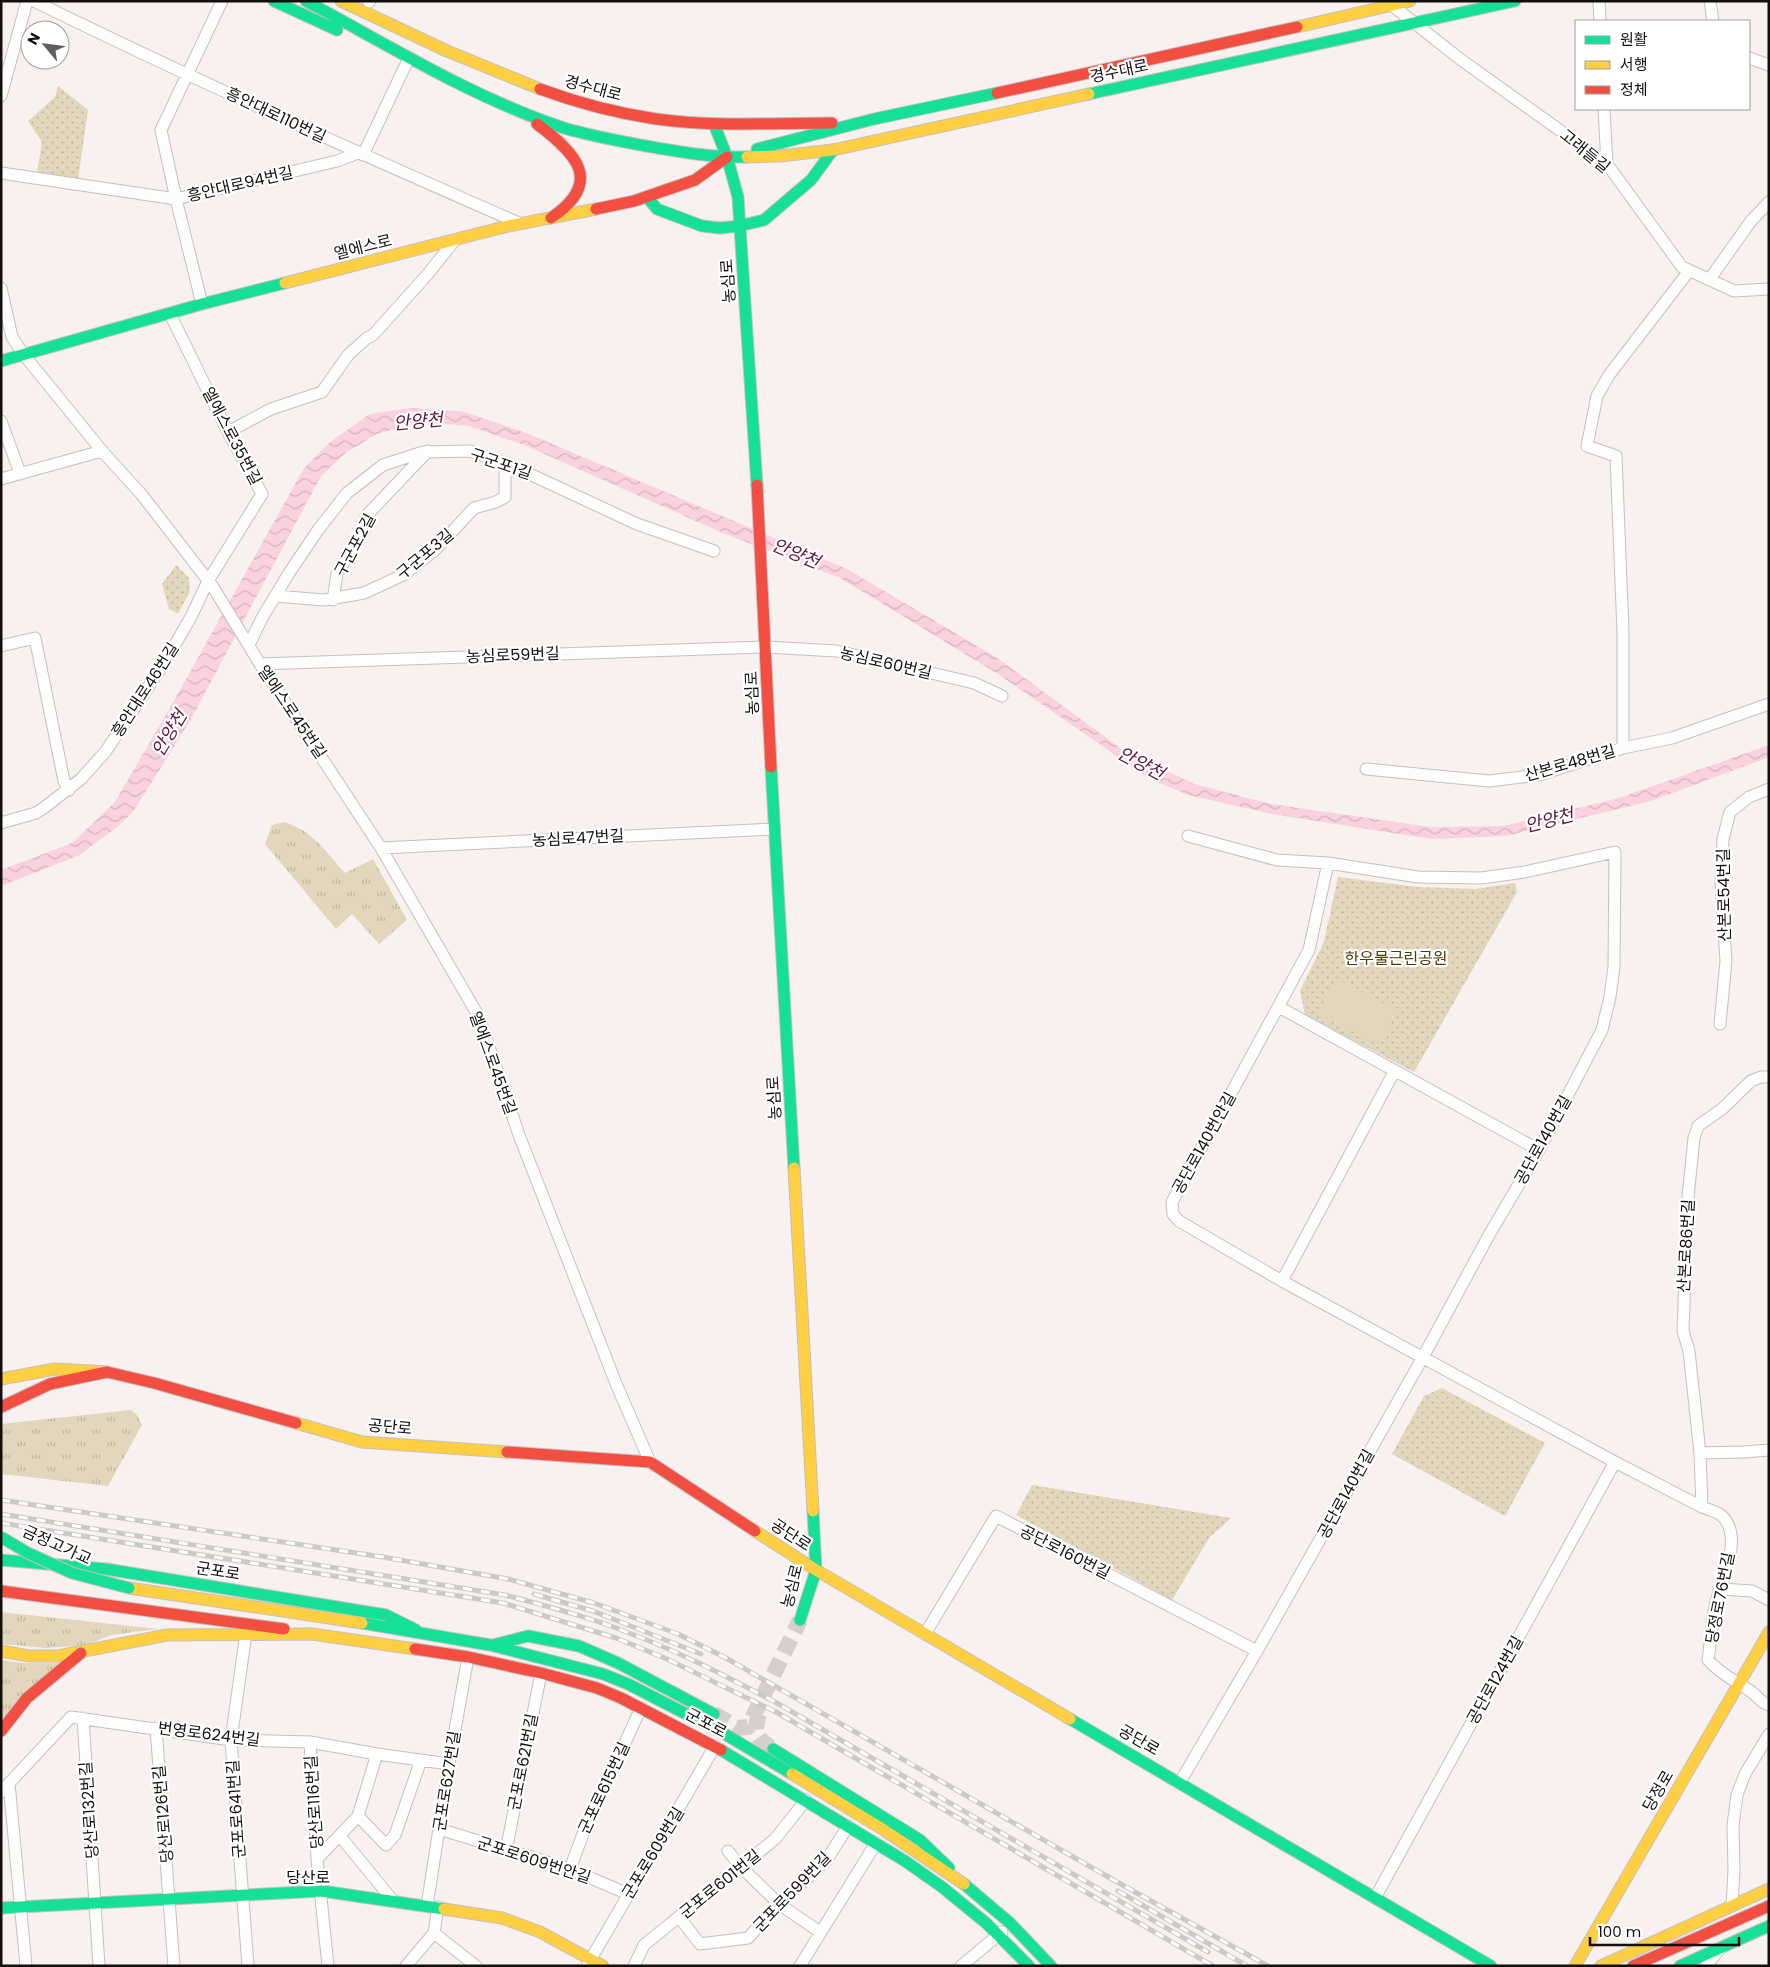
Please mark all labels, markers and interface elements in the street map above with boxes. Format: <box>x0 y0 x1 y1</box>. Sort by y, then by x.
north arrow <box>20 20 70 70</box>
legend <box>1575 20 1750 110</box>
text: N <box>22 29 45 48</box>
text: 원활 <box>1620 29 1648 50</box>
street label: 경수대로 <box>1088 54 1150 88</box>
text: 서행 <box>1620 54 1648 75</box>
street label: 경수대로 <box>562 69 625 107</box>
text: 정체 <box>1620 79 1648 100</box>
street label: 흥안대로110번길 <box>222 82 330 148</box>
street label: 고래들길 <box>1555 124 1615 178</box>
street label: 흥안대로94번길 <box>185 161 295 207</box>
street label: 엘에스로 <box>332 229 395 265</box>
street label: 농심로 <box>715 258 741 304</box>
street label: 엘에스로35번길 <box>197 383 267 489</box>
water label: 안양천 <box>392 406 446 436</box>
street label: 구군포1길 <box>467 443 535 485</box>
street label: 구군포2길 <box>329 510 381 580</box>
street label: 구군포3길 <box>391 523 459 585</box>
water label: 안양천 <box>768 532 826 575</box>
street label: 흥안대로46번길 <box>106 638 184 742</box>
street label: 농심로60번길 <box>838 641 934 685</box>
street label: 농심로59번길 <box>466 642 560 668</box>
street label: 엘에스로45번길 <box>252 661 332 763</box>
street label: 농심로 <box>740 670 764 715</box>
water label: 안양천 <box>145 703 194 761</box>
street label: 산본로48번길 <box>1522 739 1618 787</box>
water label: 안양천 <box>1113 740 1171 787</box>
water label: 안양천 <box>1522 801 1578 838</box>
street label: 농심로47번길 <box>531 824 625 852</box>
street label: 산본로54번길 <box>1712 848 1736 942</box>
park label: 한우물근린공원 <box>1344 947 1448 970</box>
street label: 엘에스로45번길 <box>464 1008 522 1118</box>
street label: 농심로 <box>761 1075 787 1121</box>
street label: 공단로140번안길 <box>1166 1088 1242 1198</box>
street label: 공단로140번길 <box>1509 1091 1577 1189</box>
street label: 산본로86번길 <box>1672 1199 1700 1293</box>
street label: 공단로 <box>367 1414 413 1440</box>
street label: 공단로140번길 <box>1312 1445 1380 1543</box>
street label: 공단로 <box>766 1513 816 1557</box>
street label: 공단로160번길 <box>1016 1519 1114 1585</box>
street label: 금정고가교 <box>19 1520 95 1570</box>
street label: 당정로76번길 <box>1700 1550 1740 1646</box>
street label: 군포로 <box>194 1556 242 1586</box>
street label: 농심로 <box>775 1562 809 1610</box>
street label: 공단로124번길 <box>1461 1632 1529 1728</box>
street label: 군포로 <box>681 1702 731 1744</box>
street label: 군포로621번길 <box>502 1712 544 1812</box>
street label: 번영로624번길 <box>156 1716 262 1752</box>
street label: 공단로 <box>1114 1719 1164 1761</box>
street label: 군포로627번길 <box>428 1729 466 1833</box>
street label: 군포로615번길 <box>573 1738 635 1838</box>
street label: 당산로116번길 <box>299 1754 329 1850</box>
street label: 군포로641번길 <box>221 1759 251 1859</box>
street label: 당산로132번길 <box>74 1761 104 1859</box>
street label: 당산로126번길 <box>147 1764 179 1864</box>
street label: 당정로 <box>1637 1766 1679 1816</box>
street label: 군포로609번길 <box>616 1803 690 1903</box>
street label: 군포로609번안길 <box>474 1831 594 1889</box>
street label: 군포로601번길 <box>674 1844 766 1924</box>
street label: 군포로599번길 <box>748 1847 836 1937</box>
street label: 당산로 <box>286 1866 330 1889</box>
scale bar <box>1590 1914 1739 1946</box>
text: 100 m <box>1598 1921 1641 1942</box>

